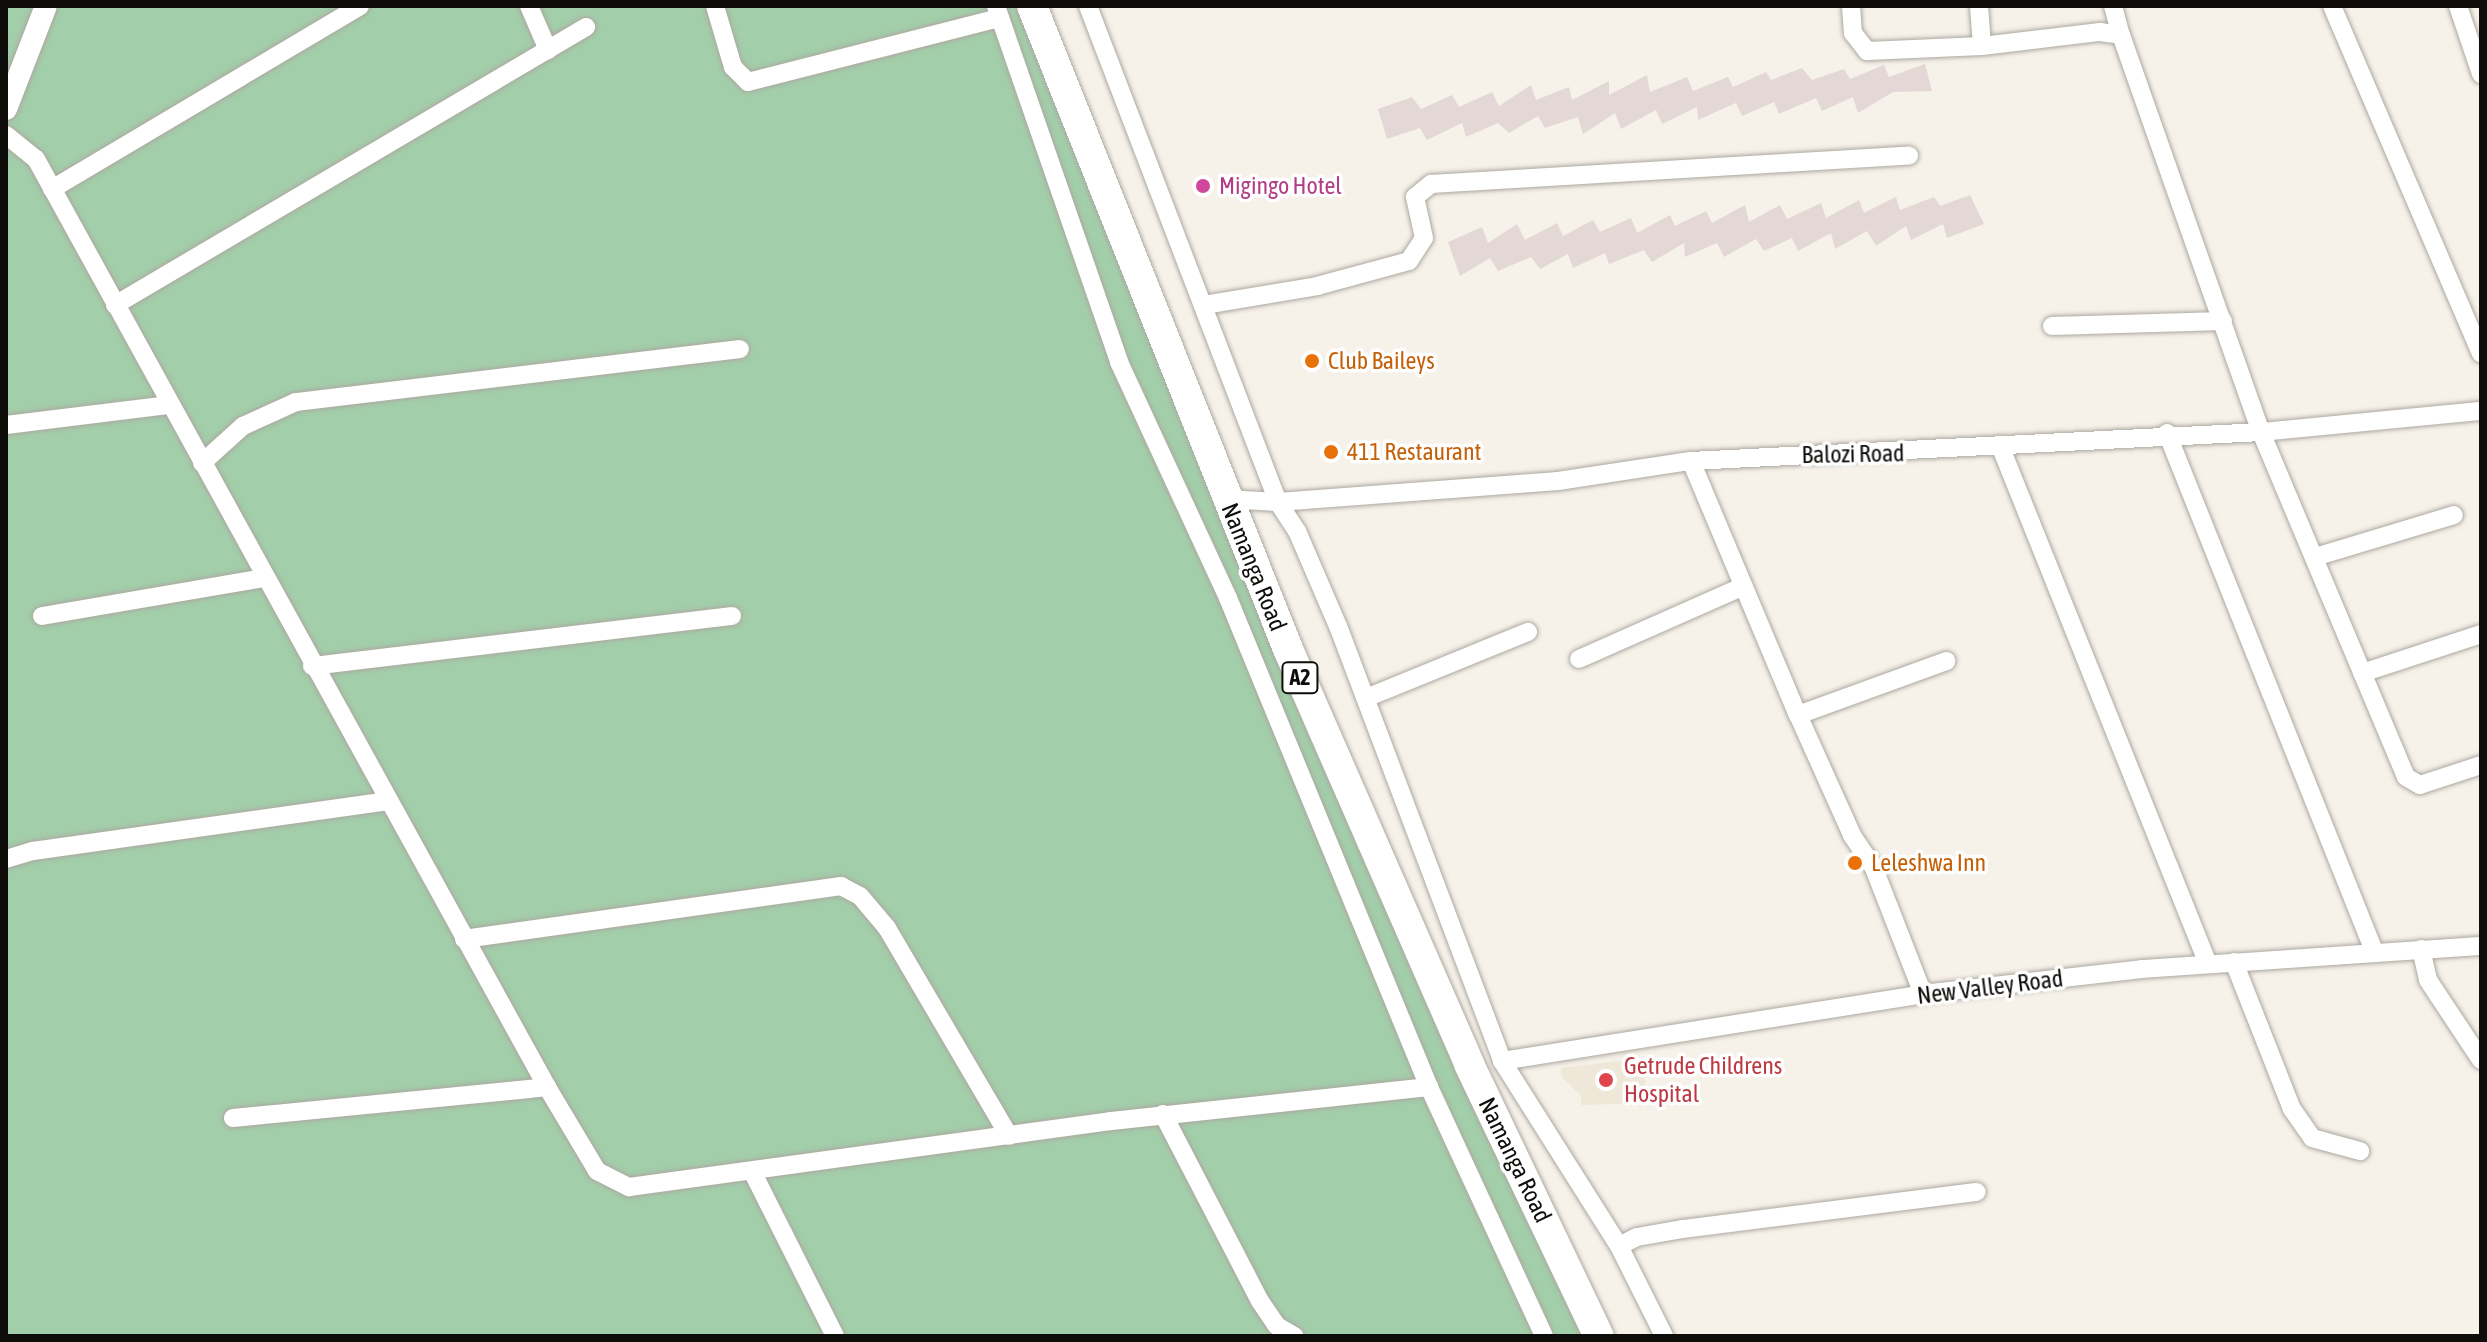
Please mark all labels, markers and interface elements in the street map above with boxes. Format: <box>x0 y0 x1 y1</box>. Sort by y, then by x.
place label: Migingo Hotel <box>1219 172 1342 200</box>
marker: Migingo Hotel <box>1194 177 1212 195</box>
place label: Club Baileys <box>1328 347 1435 375</box>
marker: Club Baileys <box>1303 352 1321 370</box>
place label: 411 Restaurant <box>1347 438 1481 466</box>
street label: Balozi Road <box>1801 439 1905 469</box>
marker: 411 Restaurant <box>1322 443 1340 461</box>
street label: Namanga Road <box>1215 499 1293 635</box>
road number: A2 <box>1280 660 1320 696</box>
place label: Leleshwa Inn <box>1871 849 1986 877</box>
marker: Leleshwa Inn <box>1846 854 1864 872</box>
street label: New Valley Road <box>1915 964 2065 1010</box>
place label: Getrude Childrens Hospital <box>1624 1052 1782 1108</box>
marker: Getrude Childrens Hospital <box>1595 1069 1617 1091</box>
street label: Namanga Road <box>1472 1093 1558 1227</box>

